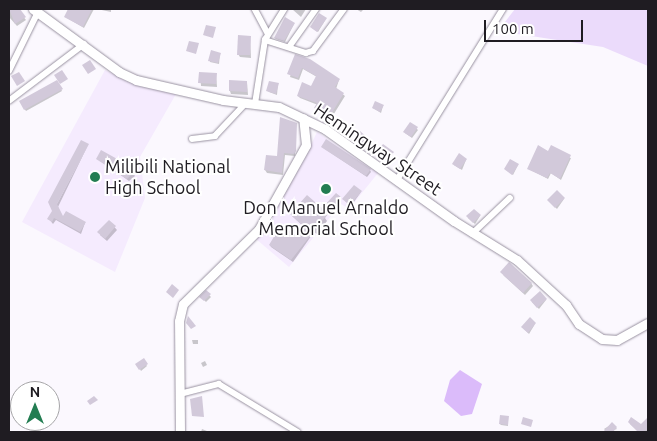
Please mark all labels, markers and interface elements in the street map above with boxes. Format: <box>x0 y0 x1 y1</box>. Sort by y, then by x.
scale bar <box>487 10 586 42</box>
text: 100 m <box>492 20 534 37</box>
street label: Hemingway Street <box>310 98 446 200</box>
place label: Milibili National High School <box>105 156 231 198</box>
marker: Milibili National High School <box>89 171 101 183</box>
marker: Don Manuel Arnaldo Memorial School <box>320 183 332 195</box>
place label: Don Manuel Arnaldo Memorial School <box>243 197 409 240</box>
north arrow <box>10 381 60 431</box>
text: N <box>30 384 40 400</box>

